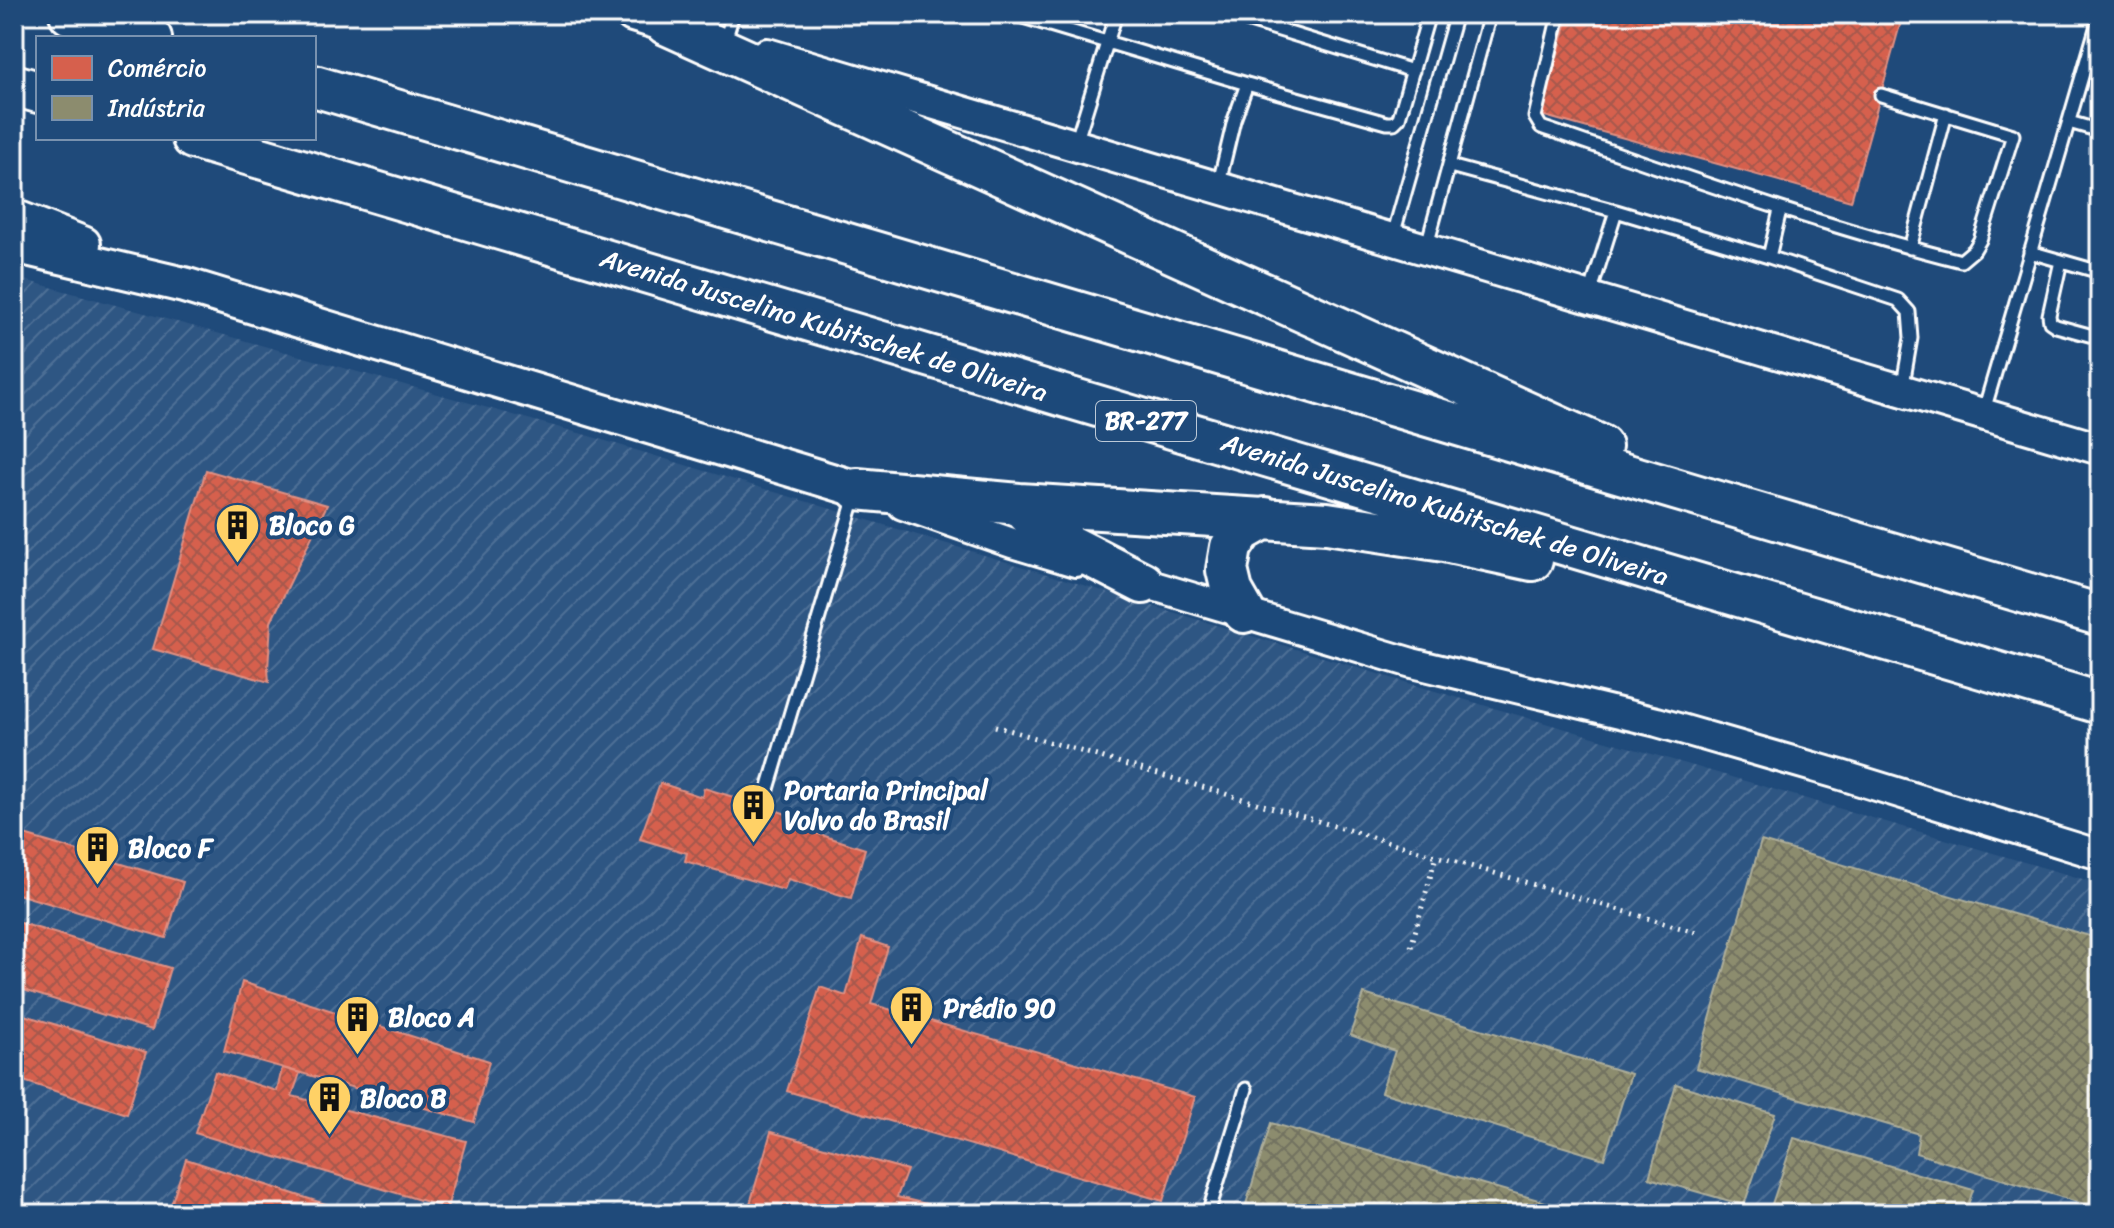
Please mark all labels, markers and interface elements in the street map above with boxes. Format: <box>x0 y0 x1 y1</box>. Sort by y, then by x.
legend <box>36 36 316 140</box>
text: Comércio <box>108 47 206 89</box>
text: Indústria <box>107 87 206 129</box>
street label: Avenida Juscelino Kubitschek de Oliveira <box>594 235 1053 415</box>
road number: BR-277 <box>1096 401 1196 441</box>
street label: Avenida Juscelino Kubitschek de Oliveira <box>1215 419 1674 599</box>
building icon: Bloco G <box>214 501 262 564</box>
place label: Bloco G <box>269 502 355 548</box>
place label: Portaria Principal Volvo do Brasil <box>784 767 989 843</box>
building icon: Portaria Principal Volvo do Brasil <box>729 781 777 844</box>
building icon: Bloco F <box>73 824 121 887</box>
place label: Bloco F <box>128 825 215 871</box>
building icon: Prédio 90 <box>888 984 936 1047</box>
place label: Prédio 90 <box>943 985 1056 1031</box>
building icon: Bloco A <box>333 993 381 1056</box>
place label: Bloco A <box>388 994 475 1040</box>
building icon: Bloco B <box>305 1074 353 1137</box>
place label: Bloco B <box>360 1075 447 1121</box>

